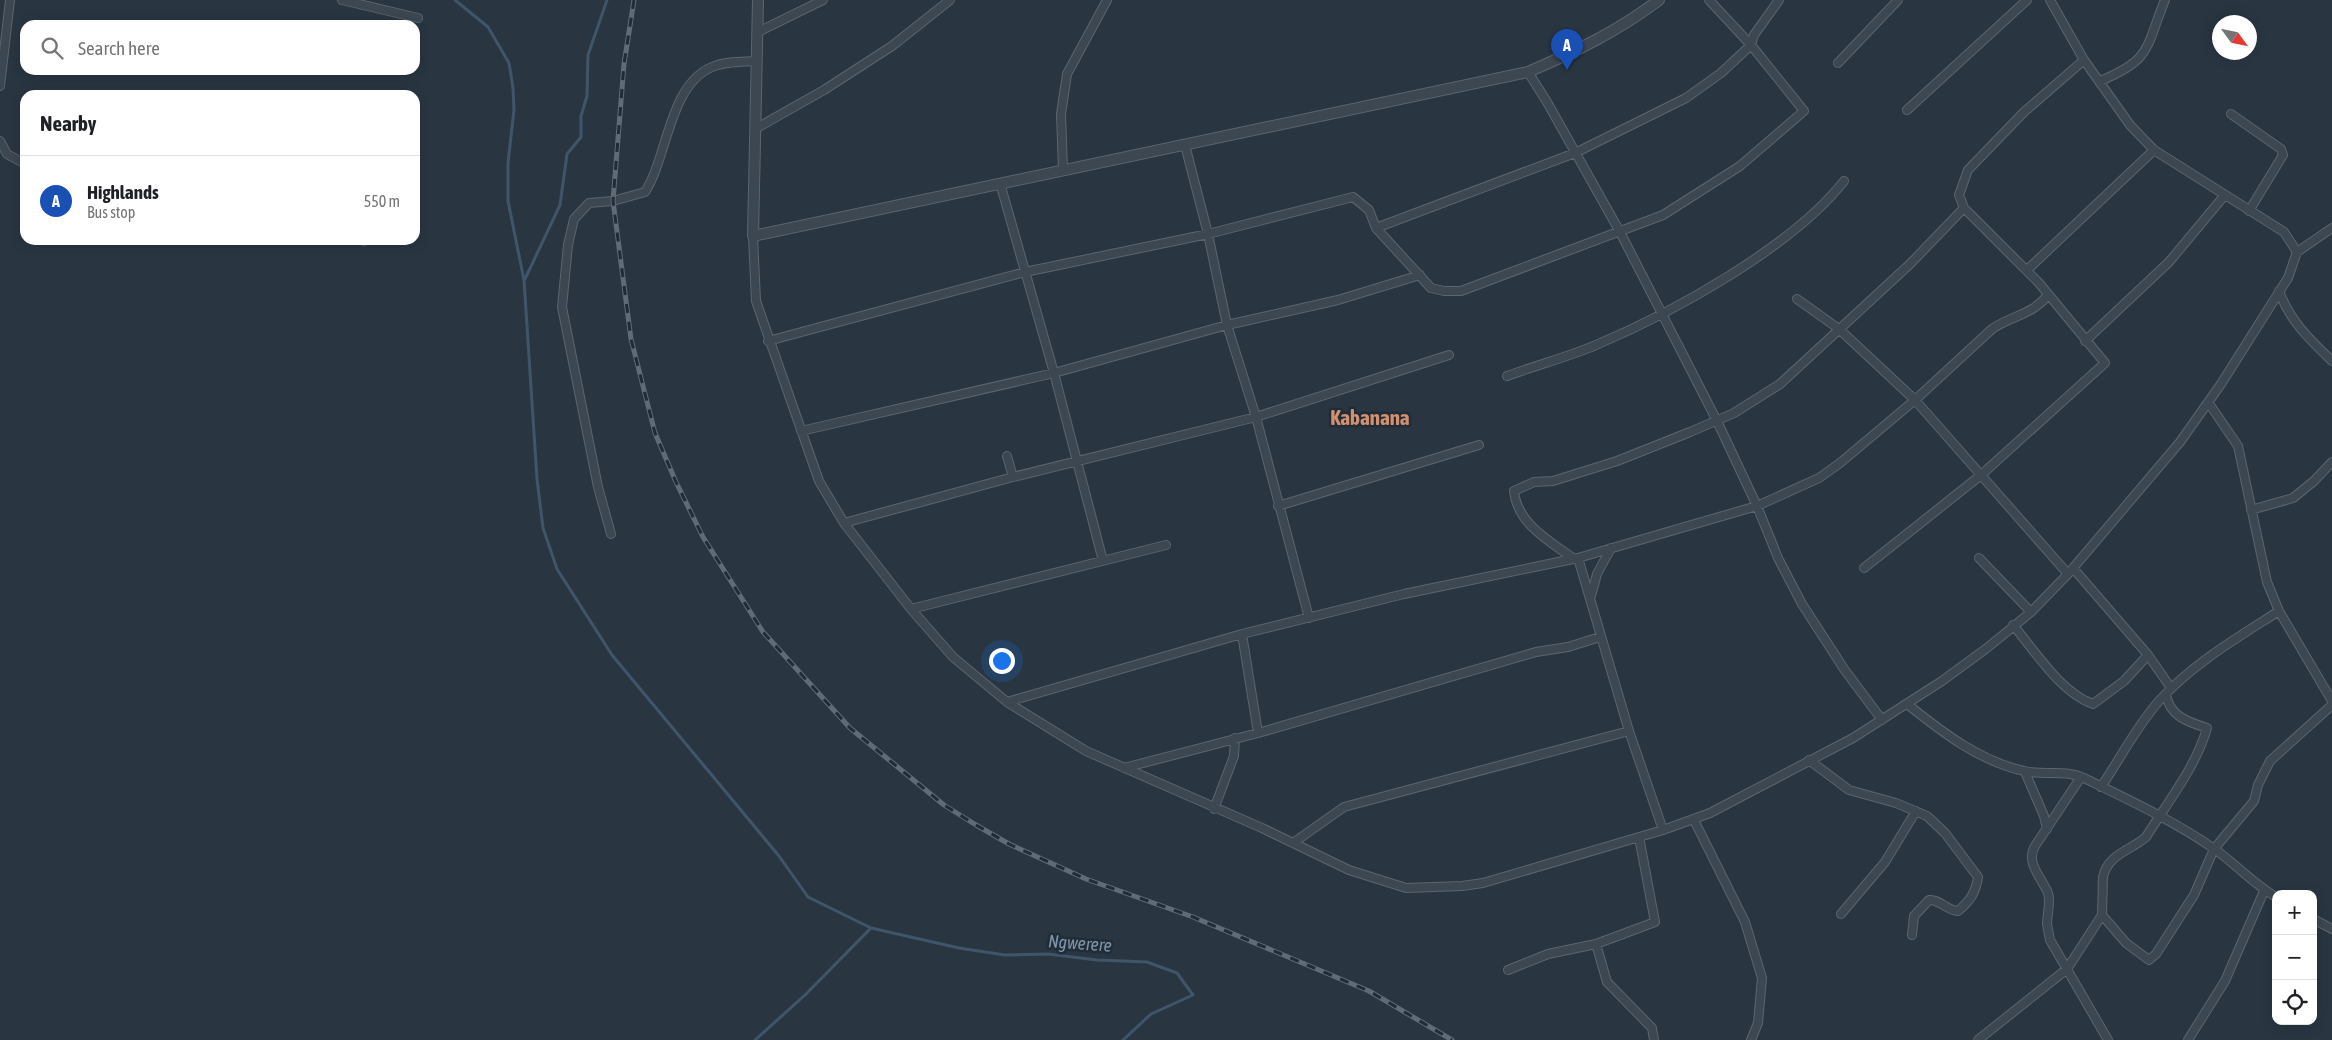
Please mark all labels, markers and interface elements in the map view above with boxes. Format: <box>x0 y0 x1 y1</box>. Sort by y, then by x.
north arrow <box>2212 15 2257 60</box>
search box <box>20 20 420 75</box>
pin: A <box>1551 29 1583 70</box>
icon: search <box>38 34 66 62</box>
text: Search here <box>78 37 160 59</box>
text: Nearby <box>40 111 96 135</box>
text: Highlands <box>87 181 159 203</box>
text: A <box>52 192 60 210</box>
text: 550 m <box>364 192 400 210</box>
text: Bus stop <box>87 203 135 221</box>
district label: Kabanana <box>1330 405 1410 429</box>
your location <box>989 648 1015 674</box>
map controls <box>2272 890 2317 1025</box>
button: + <box>2272 890 2317 935</box>
water label: Ngwerere <box>1047 930 1113 956</box>
button: − <box>2272 935 2317 980</box>
button: locate <box>2272 980 2317 1025</box>

